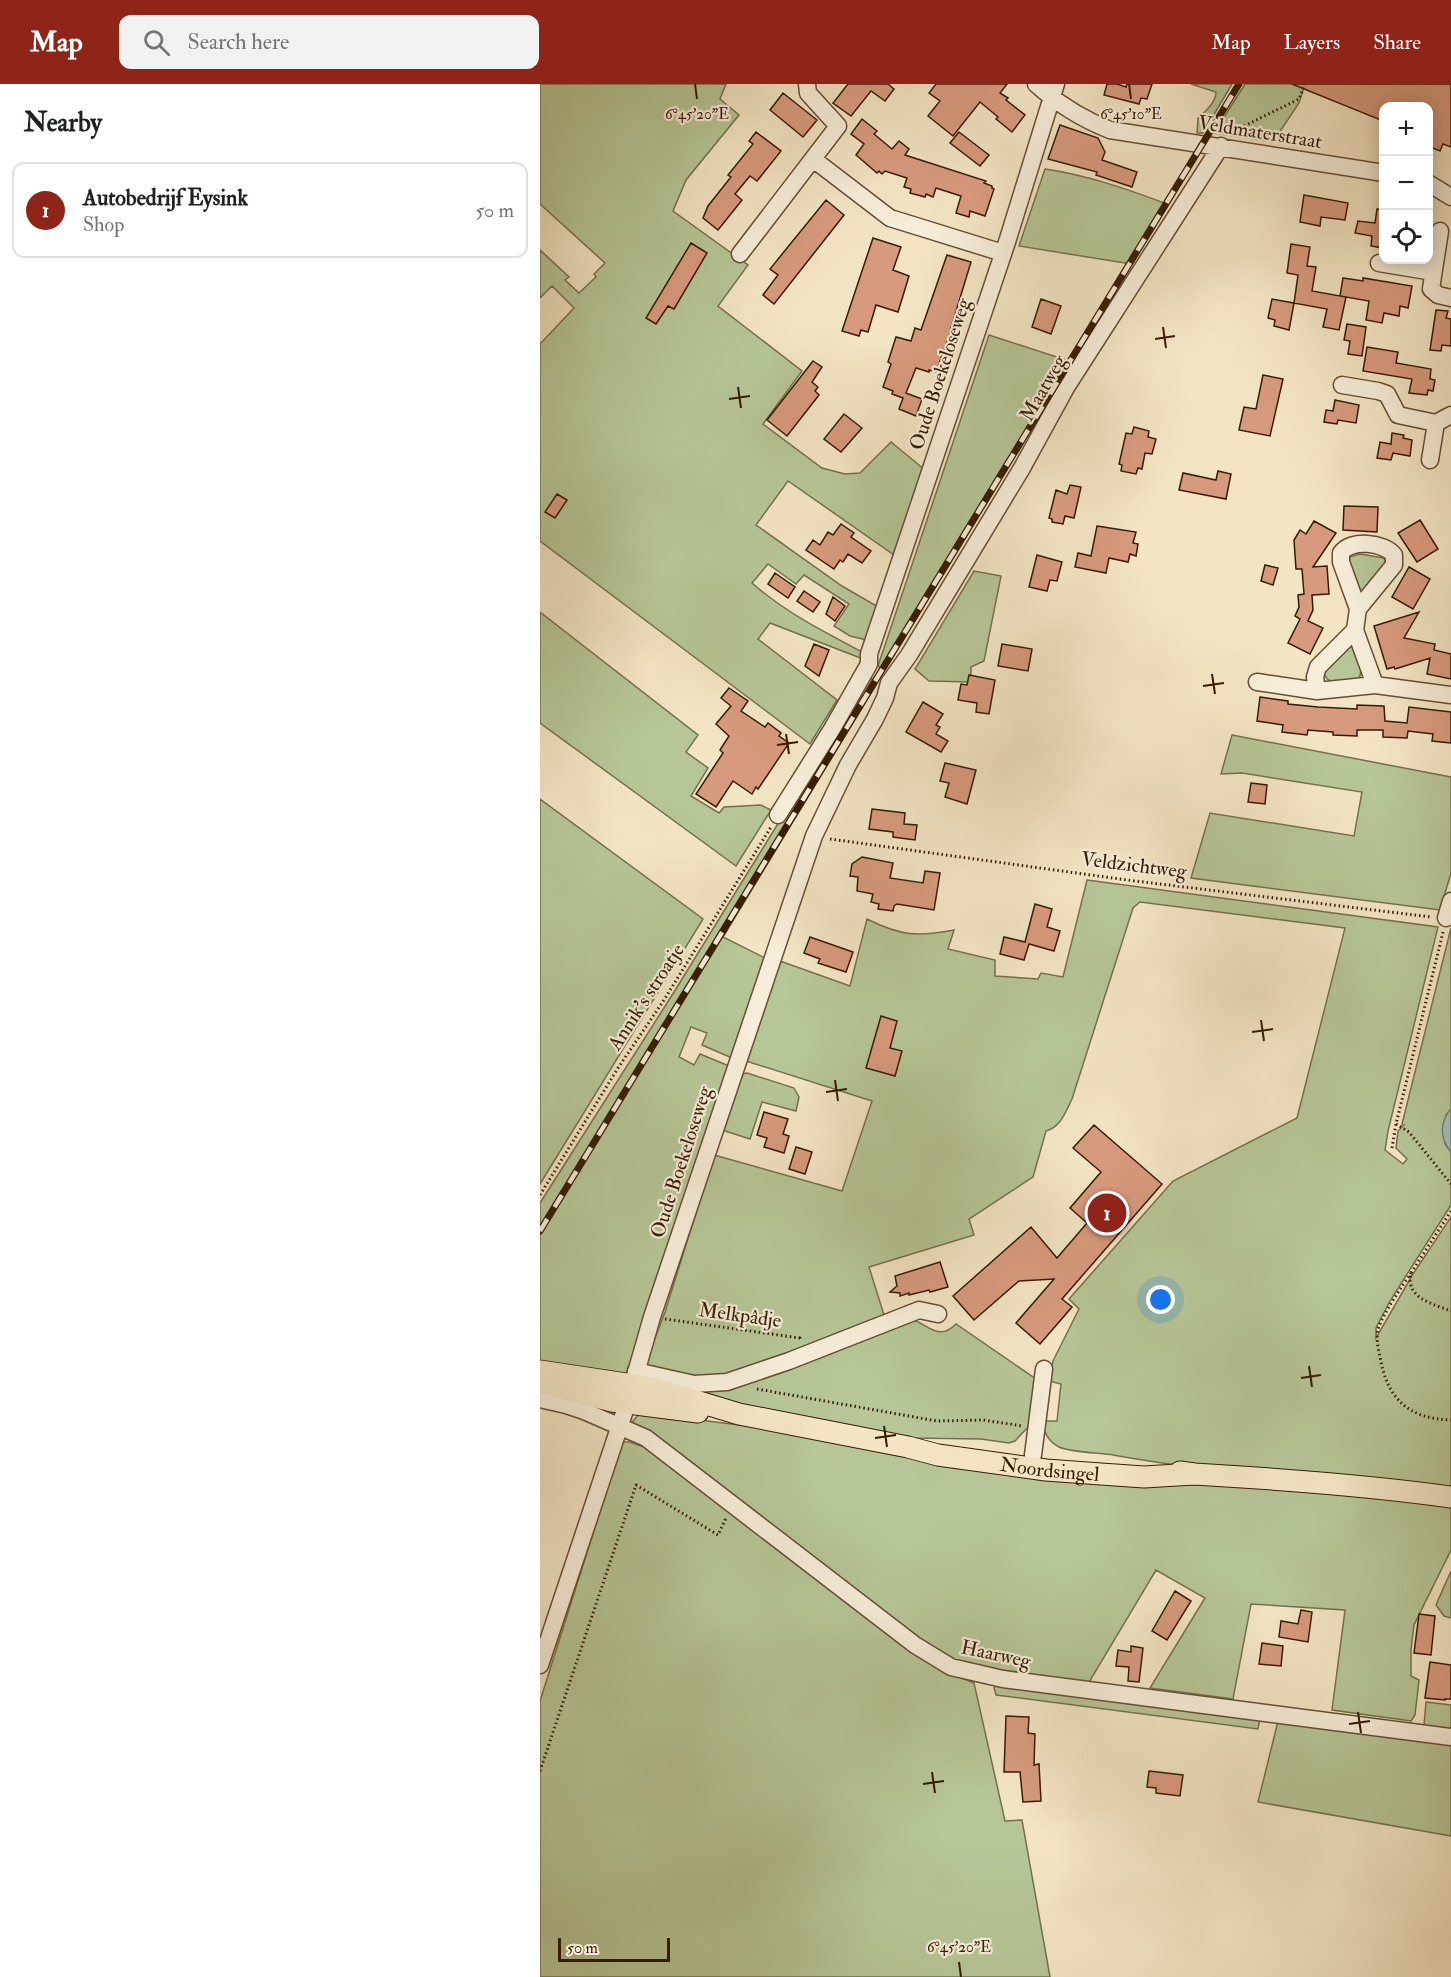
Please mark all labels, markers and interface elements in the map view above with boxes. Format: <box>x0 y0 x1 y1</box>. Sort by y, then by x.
search box <box>119 15 539 69</box>
text: Map <box>30 25 83 60</box>
icon: search <box>140 26 173 59</box>
text: Search here <box>188 28 289 56</box>
text: Map <box>1211 29 1251 56</box>
text: Layers <box>1284 29 1340 56</box>
text: Share <box>1373 29 1421 56</box>
map controls <box>1379 102 1433 264</box>
button: + <box>1379 102 1433 156</box>
text: 6°45'20"E <box>665 105 729 124</box>
text: 6°45'10"E <box>1100 105 1162 124</box>
text: Nearby <box>24 107 102 139</box>
street label: Veldmaterstraat <box>1196 110 1324 154</box>
button: − <box>1379 156 1433 210</box>
text: Autobedrijf Eysink <box>83 184 248 212</box>
text: 1 <box>42 198 49 223</box>
text: 50 m <box>475 198 514 223</box>
button: locate <box>1379 210 1433 264</box>
text: Shop <box>83 212 124 237</box>
street label: Oude Boekeloseweg <box>904 294 977 453</box>
street label: Maatweg <box>1014 349 1073 426</box>
street label: Veldzichtweg <box>1080 846 1189 884</box>
street label: Annik's stroatje <box>602 939 690 1056</box>
street label: Oude Boekeloseweg <box>645 1082 718 1241</box>
pin: 1 <box>1088 1190 1126 1236</box>
your location <box>1146 1285 1175 1314</box>
street label: Melkpâdje <box>697 1297 783 1334</box>
street label: Noordsingel <box>998 1451 1100 1486</box>
street label: Haarweg <box>959 1634 1034 1674</box>
scale bar <box>558 1935 670 1962</box>
text: 50 m <box>567 1938 598 1958</box>
text: 6°45'20"E <box>927 1938 991 1957</box>

